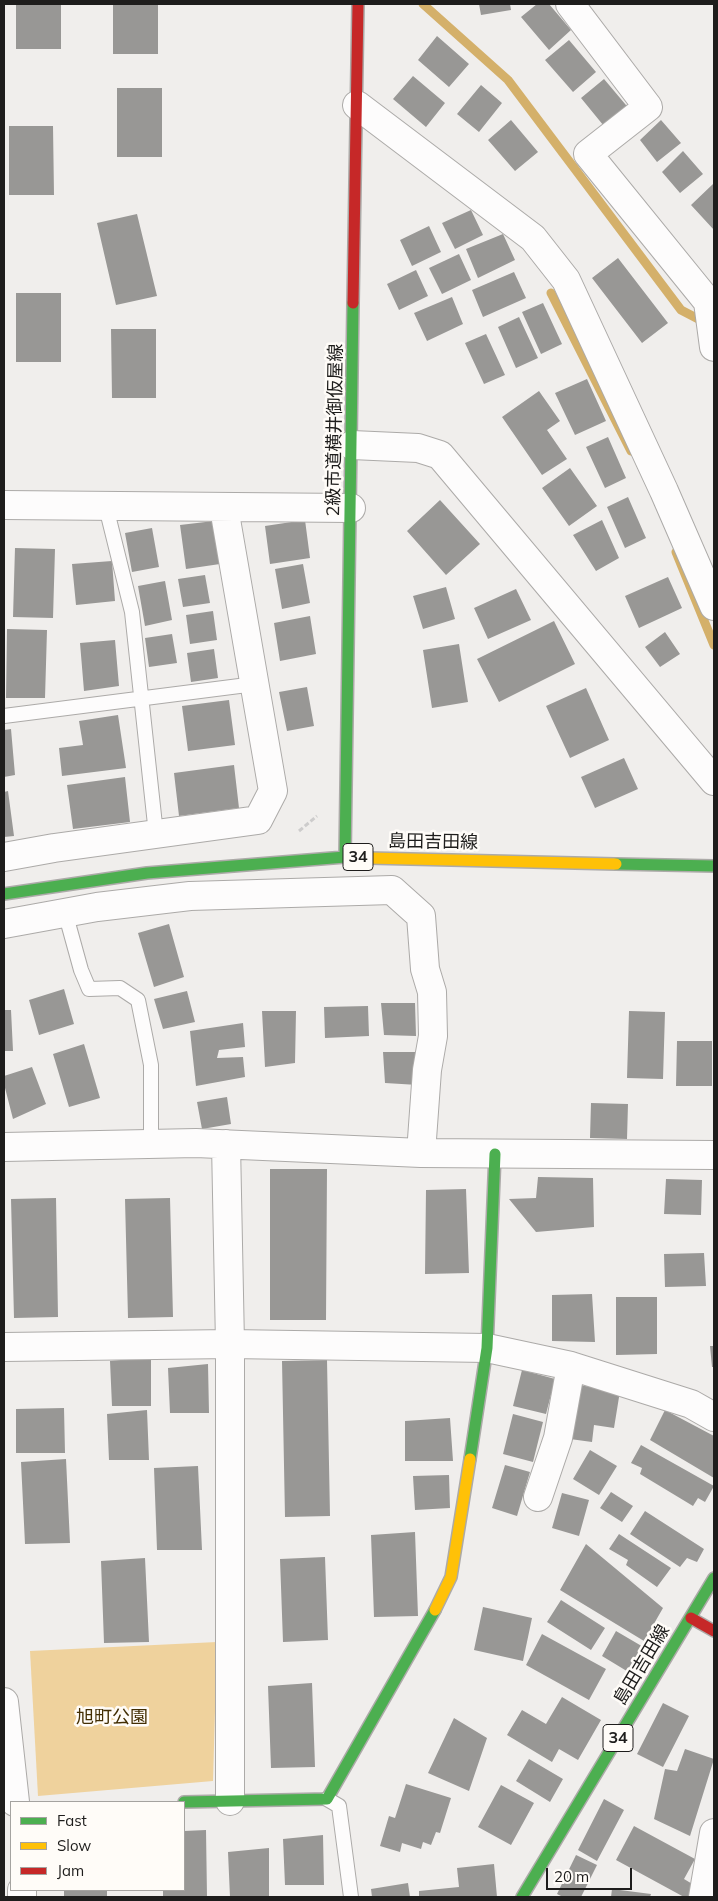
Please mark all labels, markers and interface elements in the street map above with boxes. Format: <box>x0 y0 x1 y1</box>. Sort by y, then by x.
street label: 2級市道横井御仮屋線 <box>323 343 347 517</box>
street label: 島田吉田線 <box>388 830 478 854</box>
road number: 34 <box>343 844 373 870</box>
street label: 島田吉田線 <box>610 1621 674 1709</box>
park label: 旭町公園 <box>76 1707 148 1729</box>
road number: 34 <box>603 1725 633 1752</box>
legend <box>10 1801 185 1891</box>
text: Fast <box>57 1811 87 1830</box>
text: Slow <box>57 1836 91 1855</box>
scale bar <box>548 1858 634 1890</box>
text: Jam <box>57 1861 84 1880</box>
text: 20 m <box>554 1867 589 1886</box>

